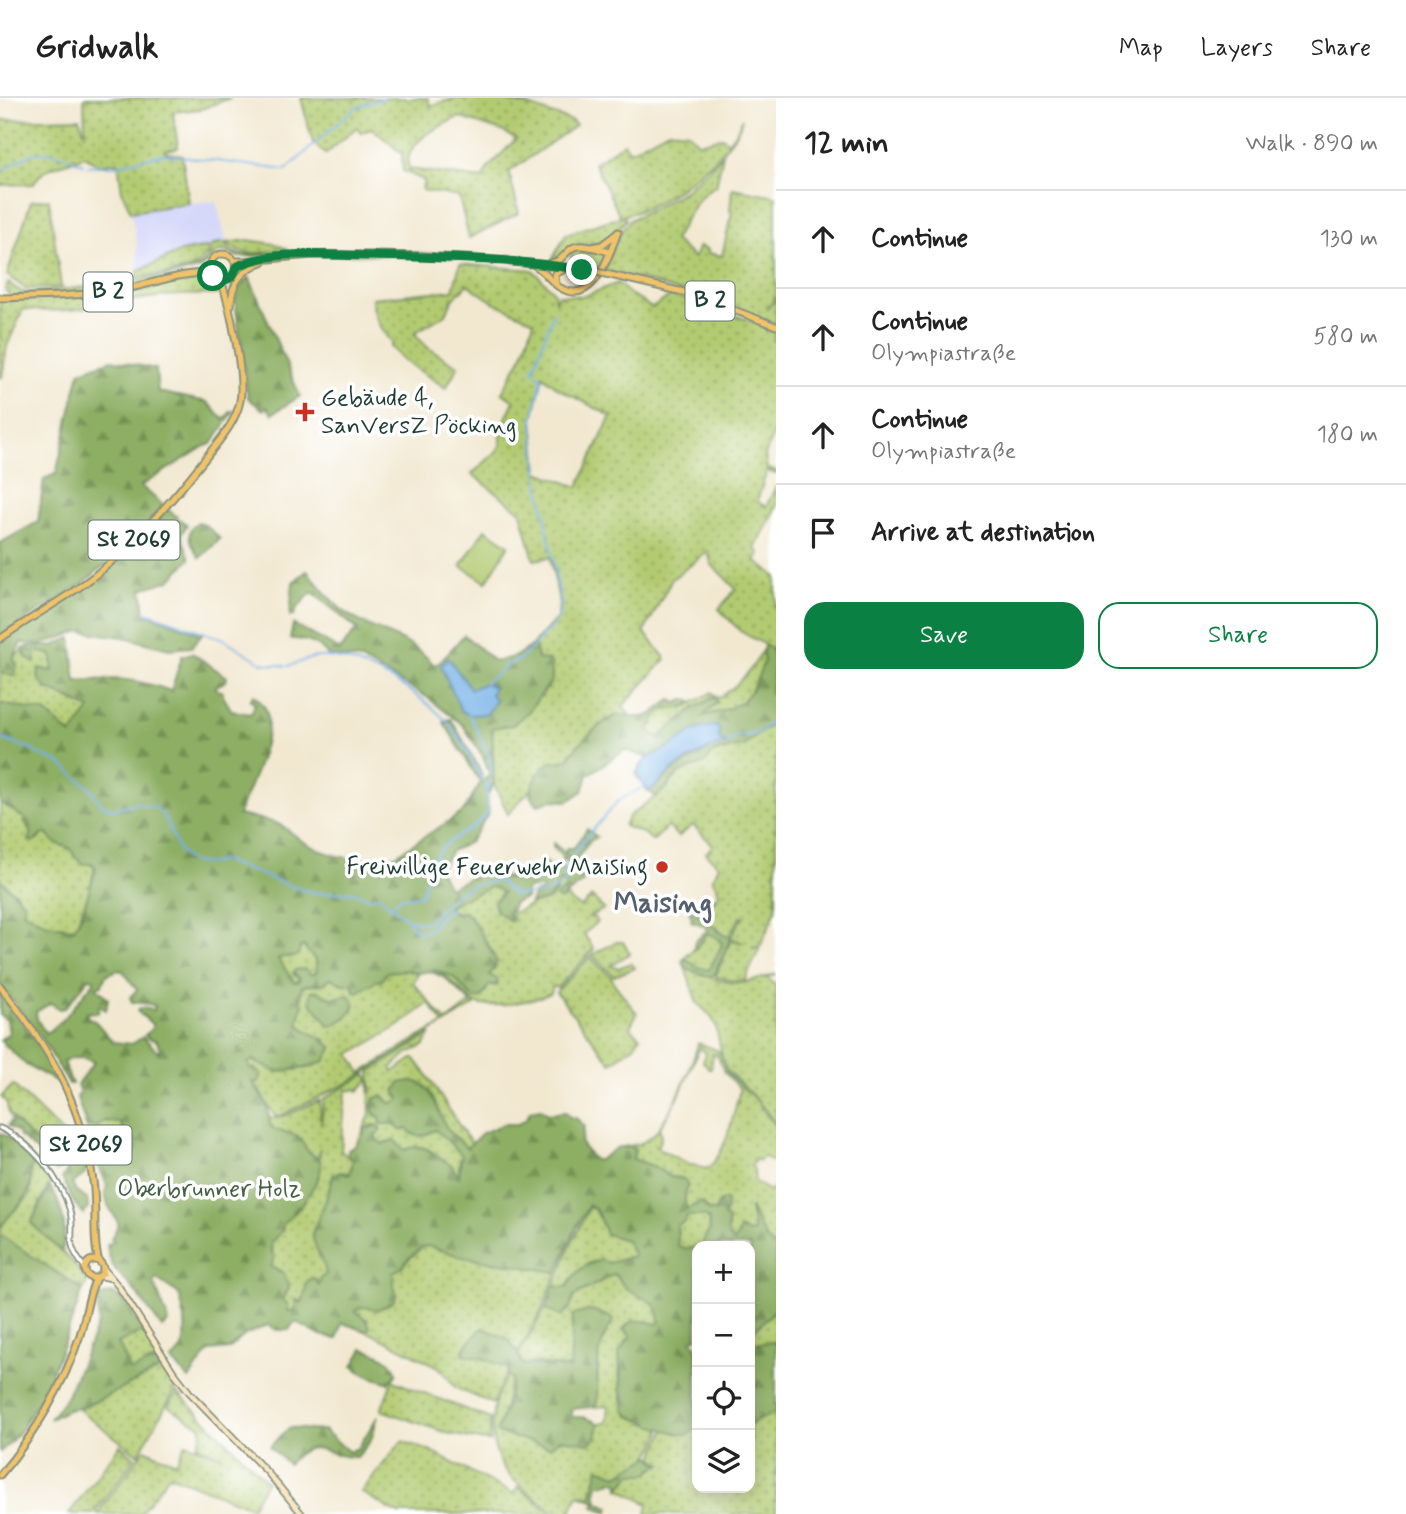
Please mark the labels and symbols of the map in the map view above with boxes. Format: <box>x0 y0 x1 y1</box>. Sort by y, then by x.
route end <box>566 254 597 285</box>
route start <box>197 260 228 291</box>
road number: B 2 <box>84 272 132 312</box>
road number: B 2 <box>686 282 734 320</box>
place label: Gebäude 4, SanVersZ Pöcking <box>321 383 516 442</box>
marker: Gebäude 4, SanVersZ Pöcking <box>295 402 315 422</box>
road number: St 2069 <box>88 520 180 560</box>
place label: Freiwillige Feuerwehr Maising <box>347 852 648 886</box>
marker: Freiwillige Feuerwehr Maising <box>654 859 670 875</box>
district label: Maising <box>614 886 712 924</box>
road number: St 2069 <box>41 1126 132 1164</box>
park label: Oberbrunner Holz <box>117 1174 301 1205</box>

